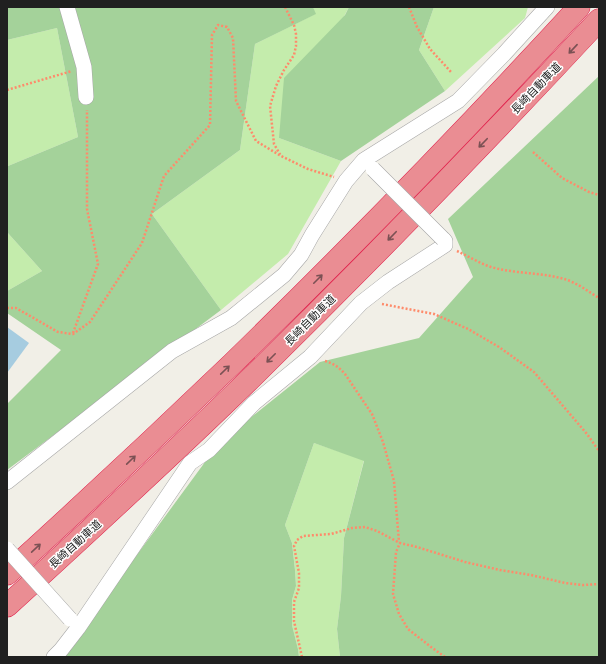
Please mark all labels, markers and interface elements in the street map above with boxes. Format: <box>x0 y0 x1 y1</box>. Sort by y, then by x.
one-way arrow <box>568 44 577 54</box>
street label: 長崎自動車道 <box>509 60 564 117</box>
one-way arrow <box>478 138 488 148</box>
one-way arrow <box>387 231 397 241</box>
one-way arrow <box>313 274 323 284</box>
street label: 長崎自動車道 <box>282 292 338 348</box>
one-way arrow <box>266 353 276 363</box>
one-way arrow <box>220 365 230 375</box>
one-way arrow <box>126 455 136 464</box>
street label: 長崎自動車道 <box>46 517 104 571</box>
one-way arrow <box>31 543 41 553</box>

